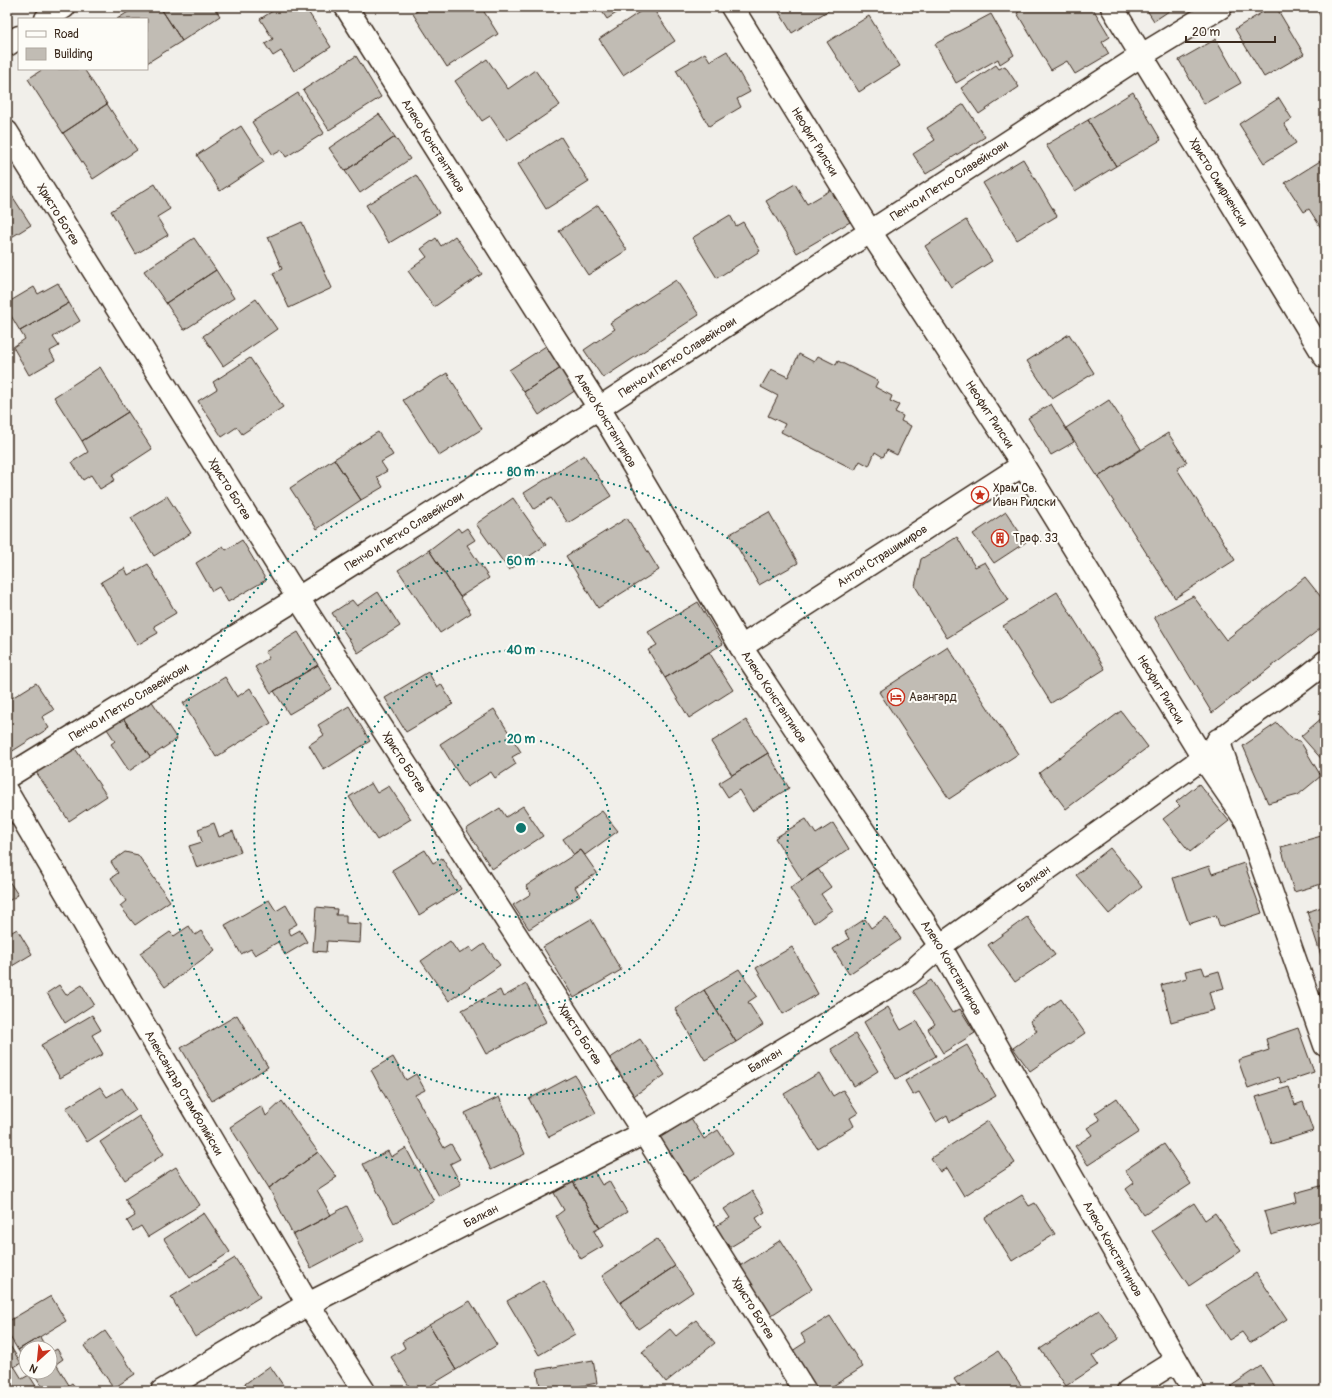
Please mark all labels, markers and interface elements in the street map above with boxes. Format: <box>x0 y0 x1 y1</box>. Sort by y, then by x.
legend <box>18 18 148 70</box>
scale bar <box>1186 18 1275 44</box>
text: 20 m <box>1192 25 1221 40</box>
text: Road <box>54 27 79 42</box>
text: Building <box>54 47 93 62</box>
street label: Алеко Константинов <box>398 96 468 196</box>
street label: Неофит Рилски <box>788 105 841 179</box>
street label: Христо Смирненски <box>1186 136 1251 230</box>
street label: Пенчо и Петко Славейкови <box>888 137 1011 225</box>
street label: Христо Ботев <box>33 181 83 248</box>
street label: Пенчо и Петко Славейкови <box>616 313 740 401</box>
street label: Алеко Константинов <box>571 370 640 470</box>
street label: Неофит Рилски <box>962 378 1017 452</box>
street label: Христо Ботев <box>205 456 254 523</box>
text: 80 m <box>507 465 535 480</box>
place label: Храм Св. Иван Рилски <box>993 481 1056 510</box>
place icon: Храм Св. Иван Рилски <box>970 485 990 505</box>
street label: Пенчо и Петко Славейкови <box>342 488 467 575</box>
street label: Антон Страшимиров <box>834 522 931 591</box>
building icon: Траф. 33 <box>990 528 1010 548</box>
place label: Траф. 33 <box>1013 531 1058 546</box>
text: 60 m <box>507 554 536 569</box>
text: 40 m <box>506 643 536 658</box>
street label: Алеко Константинов <box>738 648 810 746</box>
street label: Неофит Рилски <box>1134 653 1187 727</box>
street label: Пенчо и Петко Славейкови <box>67 660 192 745</box>
hotel icon: Авангард <box>886 687 906 707</box>
place label: Авангард <box>909 690 958 705</box>
street label: Христо Ботев <box>379 729 429 796</box>
text: 20 m <box>507 732 535 747</box>
centre of rings <box>514 821 528 835</box>
street label: Балкан <box>1015 863 1053 896</box>
street label: Алеко Константинов <box>917 918 985 1018</box>
street label: Христо Ботев <box>554 1001 605 1068</box>
street label: Александър Стамболийски <box>141 1028 226 1159</box>
street label: Балкан <box>746 1045 785 1077</box>
street label: Алеко Константинов <box>1079 1199 1146 1300</box>
street label: Балкан <box>461 1201 501 1231</box>
street label: Христо Ботев <box>728 1275 778 1342</box>
north arrow <box>18 1340 58 1380</box>
text: N <box>27 1361 40 1376</box>

